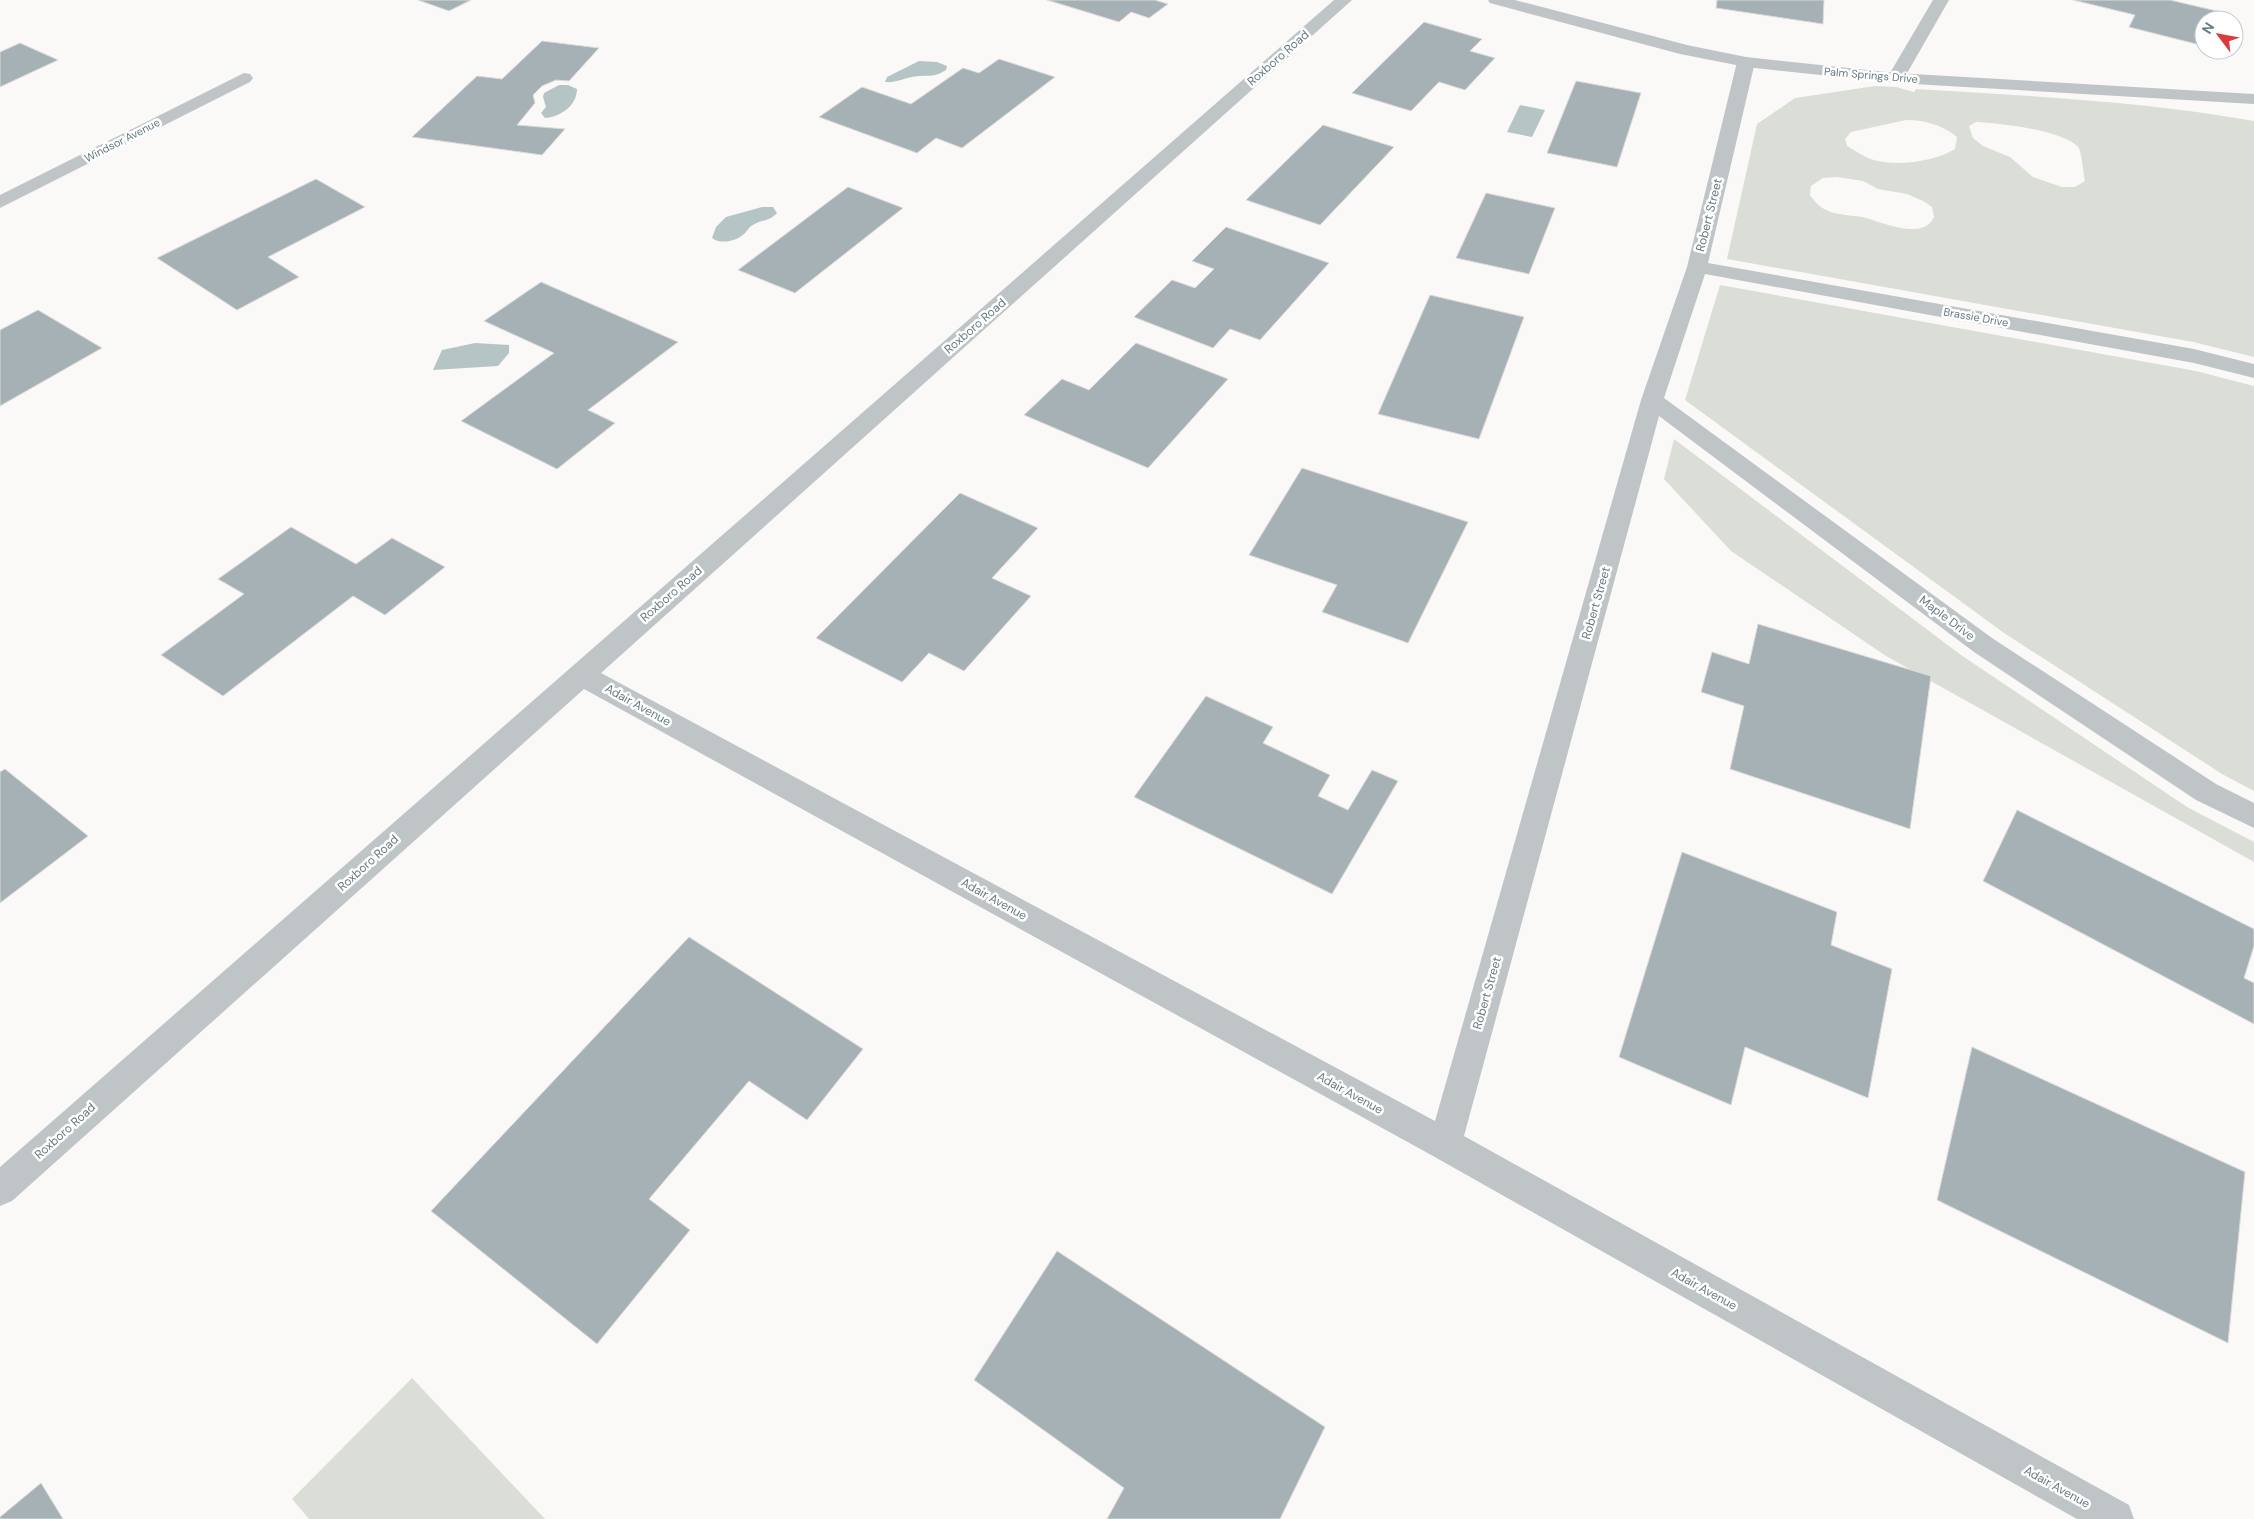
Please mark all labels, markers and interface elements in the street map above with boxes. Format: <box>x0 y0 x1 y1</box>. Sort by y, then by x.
north arrow <box>2194 10 2244 60</box>
text: N <box>2198 19 2218 37</box>
street label: Roxboro Road <box>1244 27 1312 89</box>
street label: Palm Springs Drive <box>1823 64 1919 86</box>
street label: Windsor Avenue <box>82 115 162 165</box>
street label: Robert Street <box>1692 177 1726 253</box>
street label: Roxboro Road <box>941 295 1009 357</box>
street label: Brassie Drive <box>1942 304 2010 330</box>
street label: Roxboro Road <box>637 563 705 625</box>
street label: Robert Street <box>1578 565 1614 641</box>
street label: Maple Drive <box>1916 592 1978 644</box>
street label: Adair Avenue <box>602 680 674 730</box>
street label: Roxboro Road <box>334 831 402 895</box>
street label: Adair Avenue <box>958 874 1030 924</box>
street label: Robert Street <box>1469 955 1505 1031</box>
street label: Adair Avenue <box>1314 1068 1386 1118</box>
street label: Roxboro Road <box>31 1099 99 1163</box>
street label: Adair Avenue <box>1668 1264 1740 1314</box>
street label: Adair Avenue <box>2021 1462 2093 1512</box>

